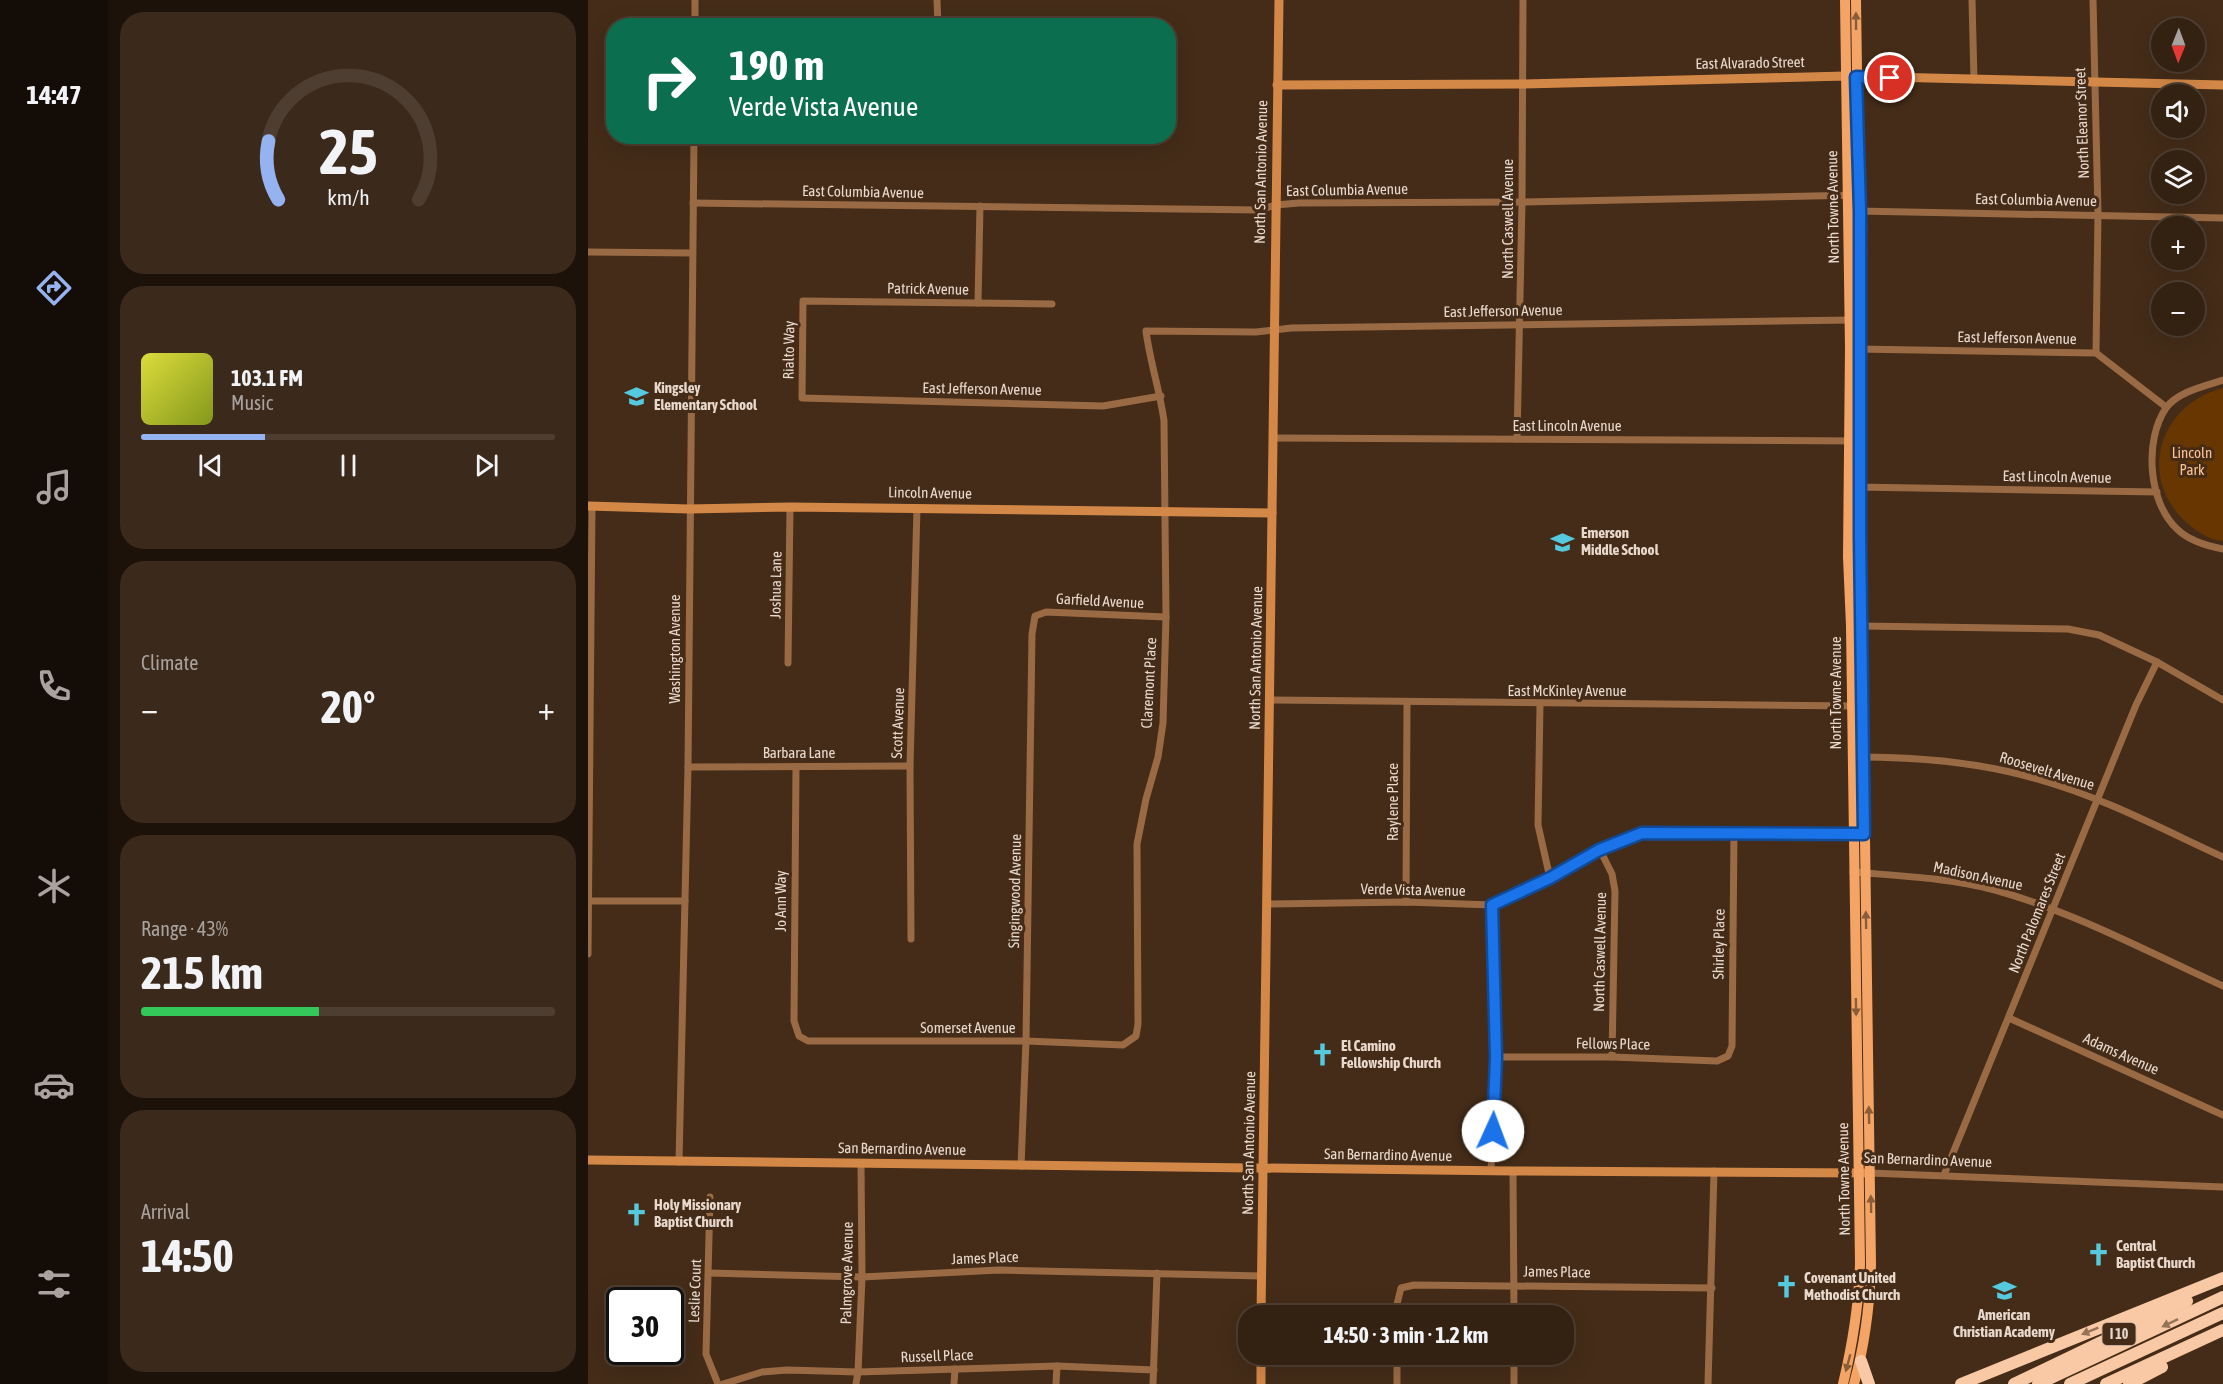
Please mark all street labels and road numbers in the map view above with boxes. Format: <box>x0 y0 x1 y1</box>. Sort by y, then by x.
street label: East Alvarado Street <box>1695 53 1805 72</box>
street label: North Eleanor Street <box>2071 67 2092 179</box>
street label: North San Antonio Avenue <box>1251 100 1270 244</box>
street label: North Towne Avenue <box>1823 150 1842 264</box>
street label: North Caswell Avenue <box>1499 159 1516 279</box>
street label: East Columbia Avenue <box>1286 180 1408 199</box>
street label: East Columbia Avenue <box>802 182 924 201</box>
street label: East Columbia Avenue <box>1975 190 2097 209</box>
street label: Patrick Avenue <box>887 279 969 298</box>
street label: East Jefferson Avenue <box>1443 301 1563 320</box>
street label: Rialto Way <box>779 320 798 380</box>
street label: East Jefferson Avenue <box>1957 328 2077 347</box>
street label: East Jefferson Avenue <box>922 379 1042 398</box>
street label: East Lincoln Avenue <box>1513 417 1622 434</box>
street label: East Lincoln Avenue <box>2002 467 2112 486</box>
street label: Lincoln Avenue <box>888 483 972 502</box>
street label: Joshua Lane <box>766 551 785 619</box>
street label: North San Antonio Avenue <box>1246 586 1265 730</box>
street label: Garfield Avenue <box>1056 590 1145 611</box>
street label: Washington Avenue <box>666 594 683 704</box>
street label: North Towne Avenue <box>1827 636 1844 750</box>
street label: Claremont Place <box>1138 637 1159 729</box>
street label: East McKinley Avenue <box>1508 682 1627 699</box>
street label: Scott Avenue <box>888 687 907 759</box>
street label: Barbara Lane <box>763 744 835 761</box>
street label: Roosevelt Avenue <box>1998 748 2097 793</box>
street label: Raylene Place <box>1384 763 1401 841</box>
street label: Singingwood Avenue <box>1005 834 1024 948</box>
street label: North Palomares Street <box>2005 850 2068 975</box>
street label: Madison Avenue <box>1932 858 2024 893</box>
street label: Jo Ann Way <box>772 870 789 932</box>
street label: Verde Vista Avenue <box>1360 880 1466 899</box>
street label: North Caswell Avenue <box>1590 892 1609 1012</box>
street label: Shirley Place <box>1709 908 1728 980</box>
street label: Somerset Avenue <box>920 1019 1016 1036</box>
street label: Adams Avenue <box>2081 1029 2162 1078</box>
street label: Fellows Place <box>1576 1034 1650 1053</box>
street label: North San Antonio Avenue <box>1239 1071 1258 1215</box>
street label: North Towne Avenue <box>1834 1122 1853 1236</box>
street label: San Bernardino Avenue <box>838 1139 966 1158</box>
street label: San Bernardino Avenue <box>1324 1145 1452 1164</box>
street label: San Bernardino Avenue <box>1864 1149 1993 1170</box>
street label: Palmgrove Avenue <box>837 1221 856 1325</box>
street label: James Place <box>951 1248 1019 1267</box>
street label: Leslie Court <box>685 1259 704 1323</box>
street label: James Place <box>1523 1262 1591 1281</box>
road number: I 10 <box>2102 1323 2135 1345</box>
street label: Russell Place <box>900 1346 974 1365</box>

